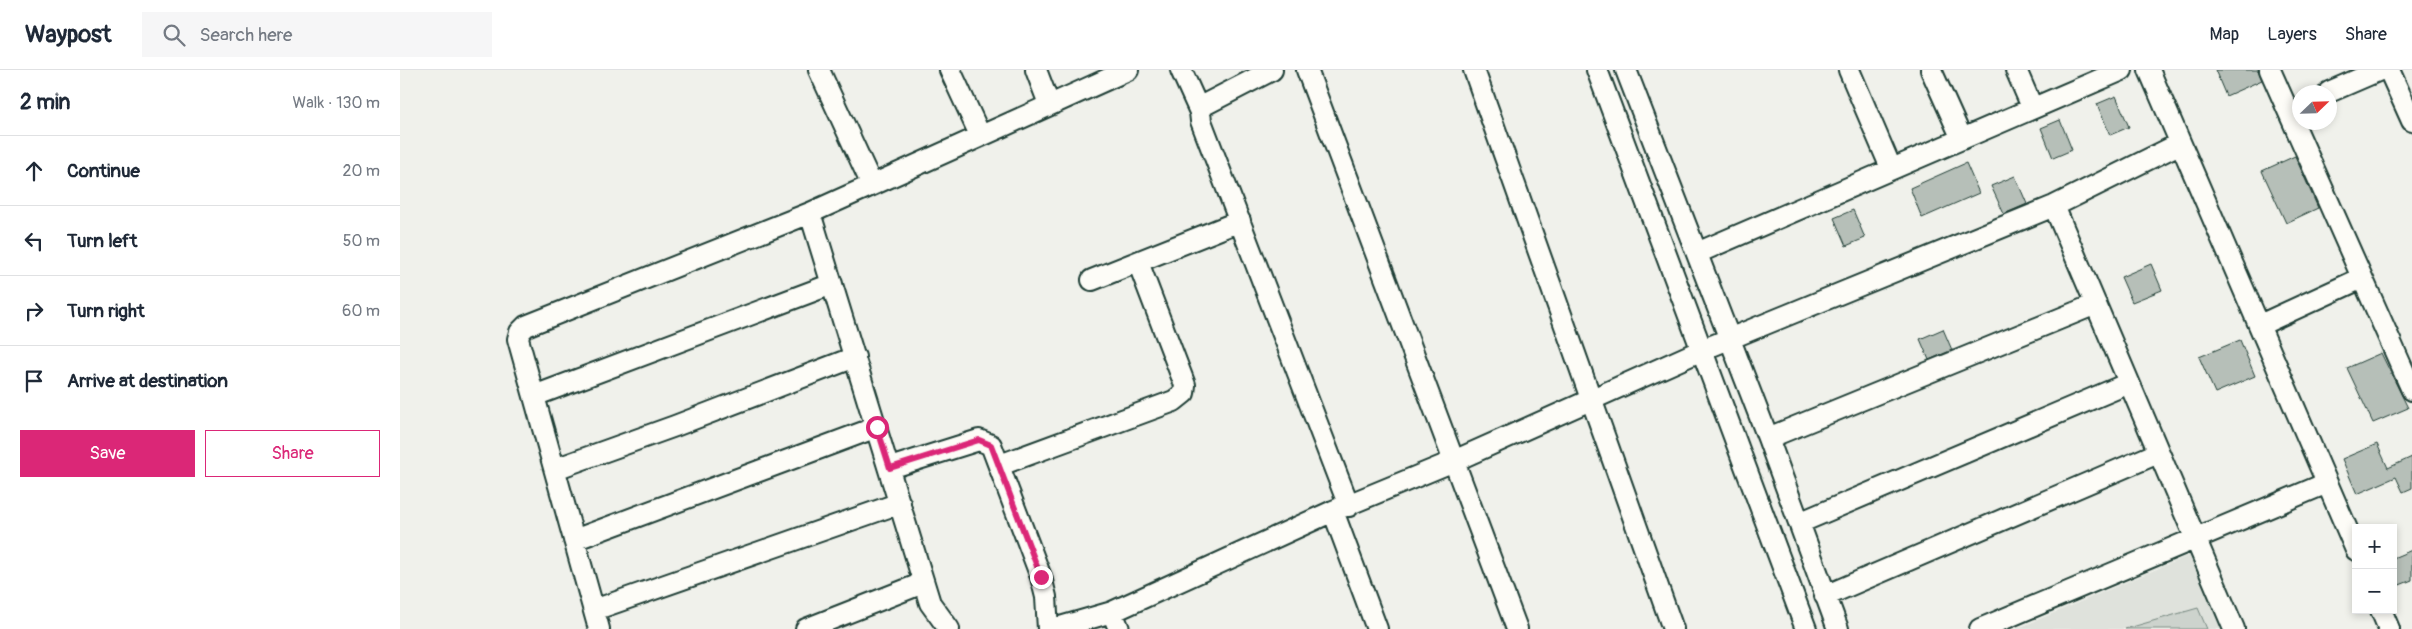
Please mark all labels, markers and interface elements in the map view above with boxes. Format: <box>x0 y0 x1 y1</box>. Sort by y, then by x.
search box <box>142 12 492 57</box>
text: Waypost <box>25 20 112 49</box>
icon: search <box>160 21 188 49</box>
text: Search here <box>200 23 292 47</box>
text: Map <box>2210 23 2239 46</box>
text: Layers <box>2267 23 2317 46</box>
text: Share <box>2345 23 2387 46</box>
north arrow <box>2292 85 2337 130</box>
text: 2 min <box>20 89 70 116</box>
text: Walk · 130 m <box>293 93 380 113</box>
icon: ahead <box>20 157 48 185</box>
text: Continue <box>67 159 140 183</box>
text: 20 m <box>342 161 380 181</box>
icon: left <box>20 227 48 255</box>
text: Turn left <box>67 229 137 253</box>
text: 50 m <box>343 231 380 251</box>
icon: right <box>20 297 48 325</box>
text: Turn right <box>67 299 145 323</box>
text: 60 m <box>342 301 380 321</box>
icon: arrive <box>20 367 48 395</box>
text: Arrive at destination <box>67 369 228 393</box>
route start <box>866 416 889 439</box>
button: Save <box>20 430 195 477</box>
button: Share <box>205 430 380 477</box>
map controls <box>2352 524 2397 614</box>
button: + <box>2352 524 2397 569</box>
route end <box>1030 566 1053 589</box>
button: − <box>2352 569 2397 614</box>

